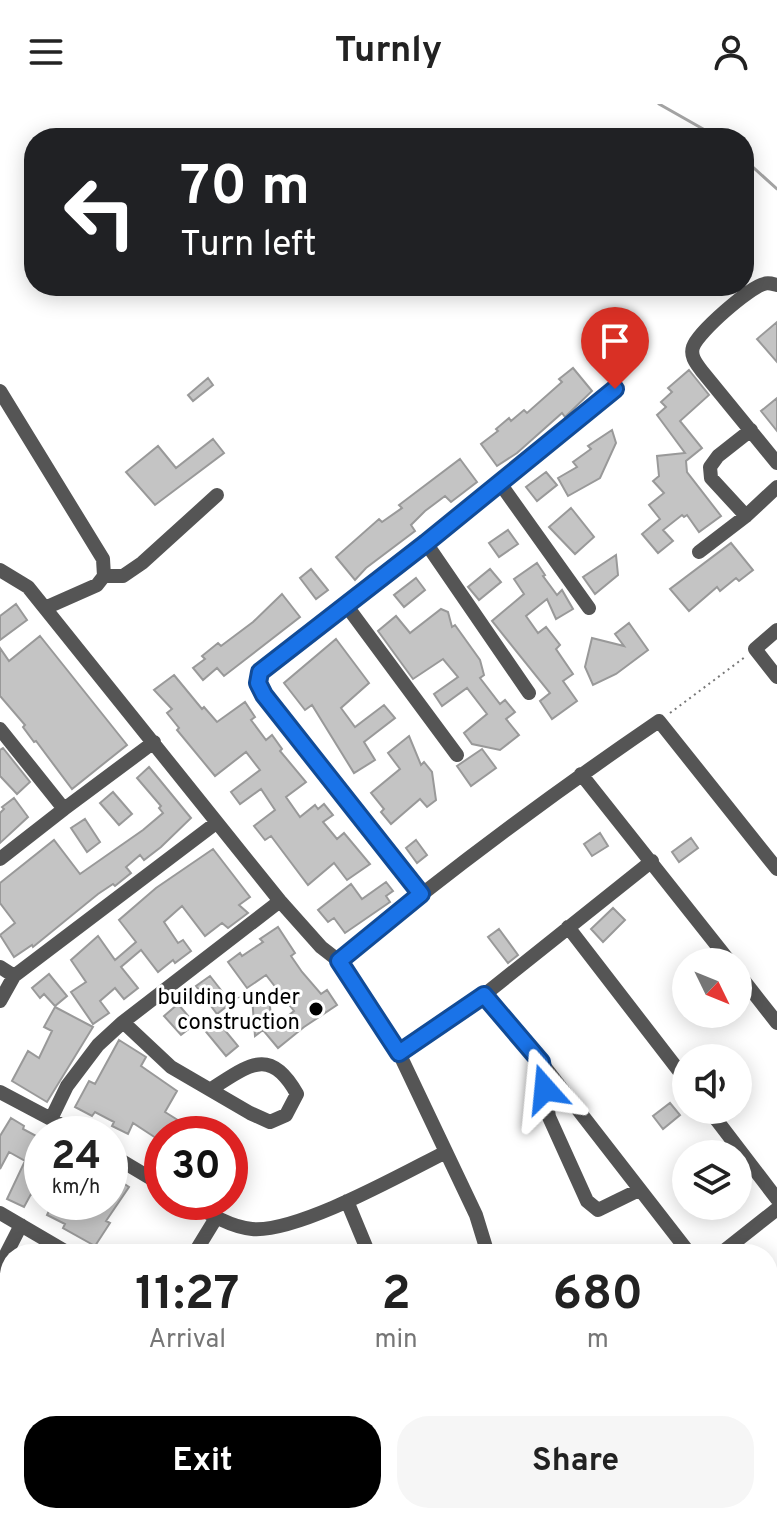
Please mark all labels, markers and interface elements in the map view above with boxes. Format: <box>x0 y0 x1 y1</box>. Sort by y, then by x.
text: Turnly <box>335 29 442 75</box>
icon: menu <box>24 30 68 74</box>
icon: person <box>709 30 753 74</box>
text: 70 m <box>180 154 310 224</box>
icon: left <box>48 160 152 264</box>
text: Turn left <box>180 223 317 269</box>
pin <box>581 307 649 389</box>
icon: arrive <box>593 319 637 363</box>
north arrow <box>672 948 752 1028</box>
map controls <box>672 948 752 1220</box>
place label: building under construction <box>157 985 300 1037</box>
marker: building under construction <box>307 1000 325 1018</box>
button: sound <box>672 1044 752 1124</box>
position arrow <box>503 1047 587 1131</box>
speed limit sign: 30 <box>144 1116 248 1220</box>
text: 24 <box>51 1133 101 1183</box>
button: layers <box>672 1140 752 1220</box>
text: km/h <box>52 1175 100 1201</box>
text: 11:27 <box>135 1266 240 1326</box>
text: 2 <box>381 1266 411 1326</box>
text: 680 <box>553 1266 643 1326</box>
text: Arrival <box>148 1324 226 1357</box>
text: min <box>374 1324 418 1357</box>
text: m <box>587 1324 609 1357</box>
button: Exit <box>24 1416 381 1508</box>
button: Share <box>397 1416 754 1508</box>

